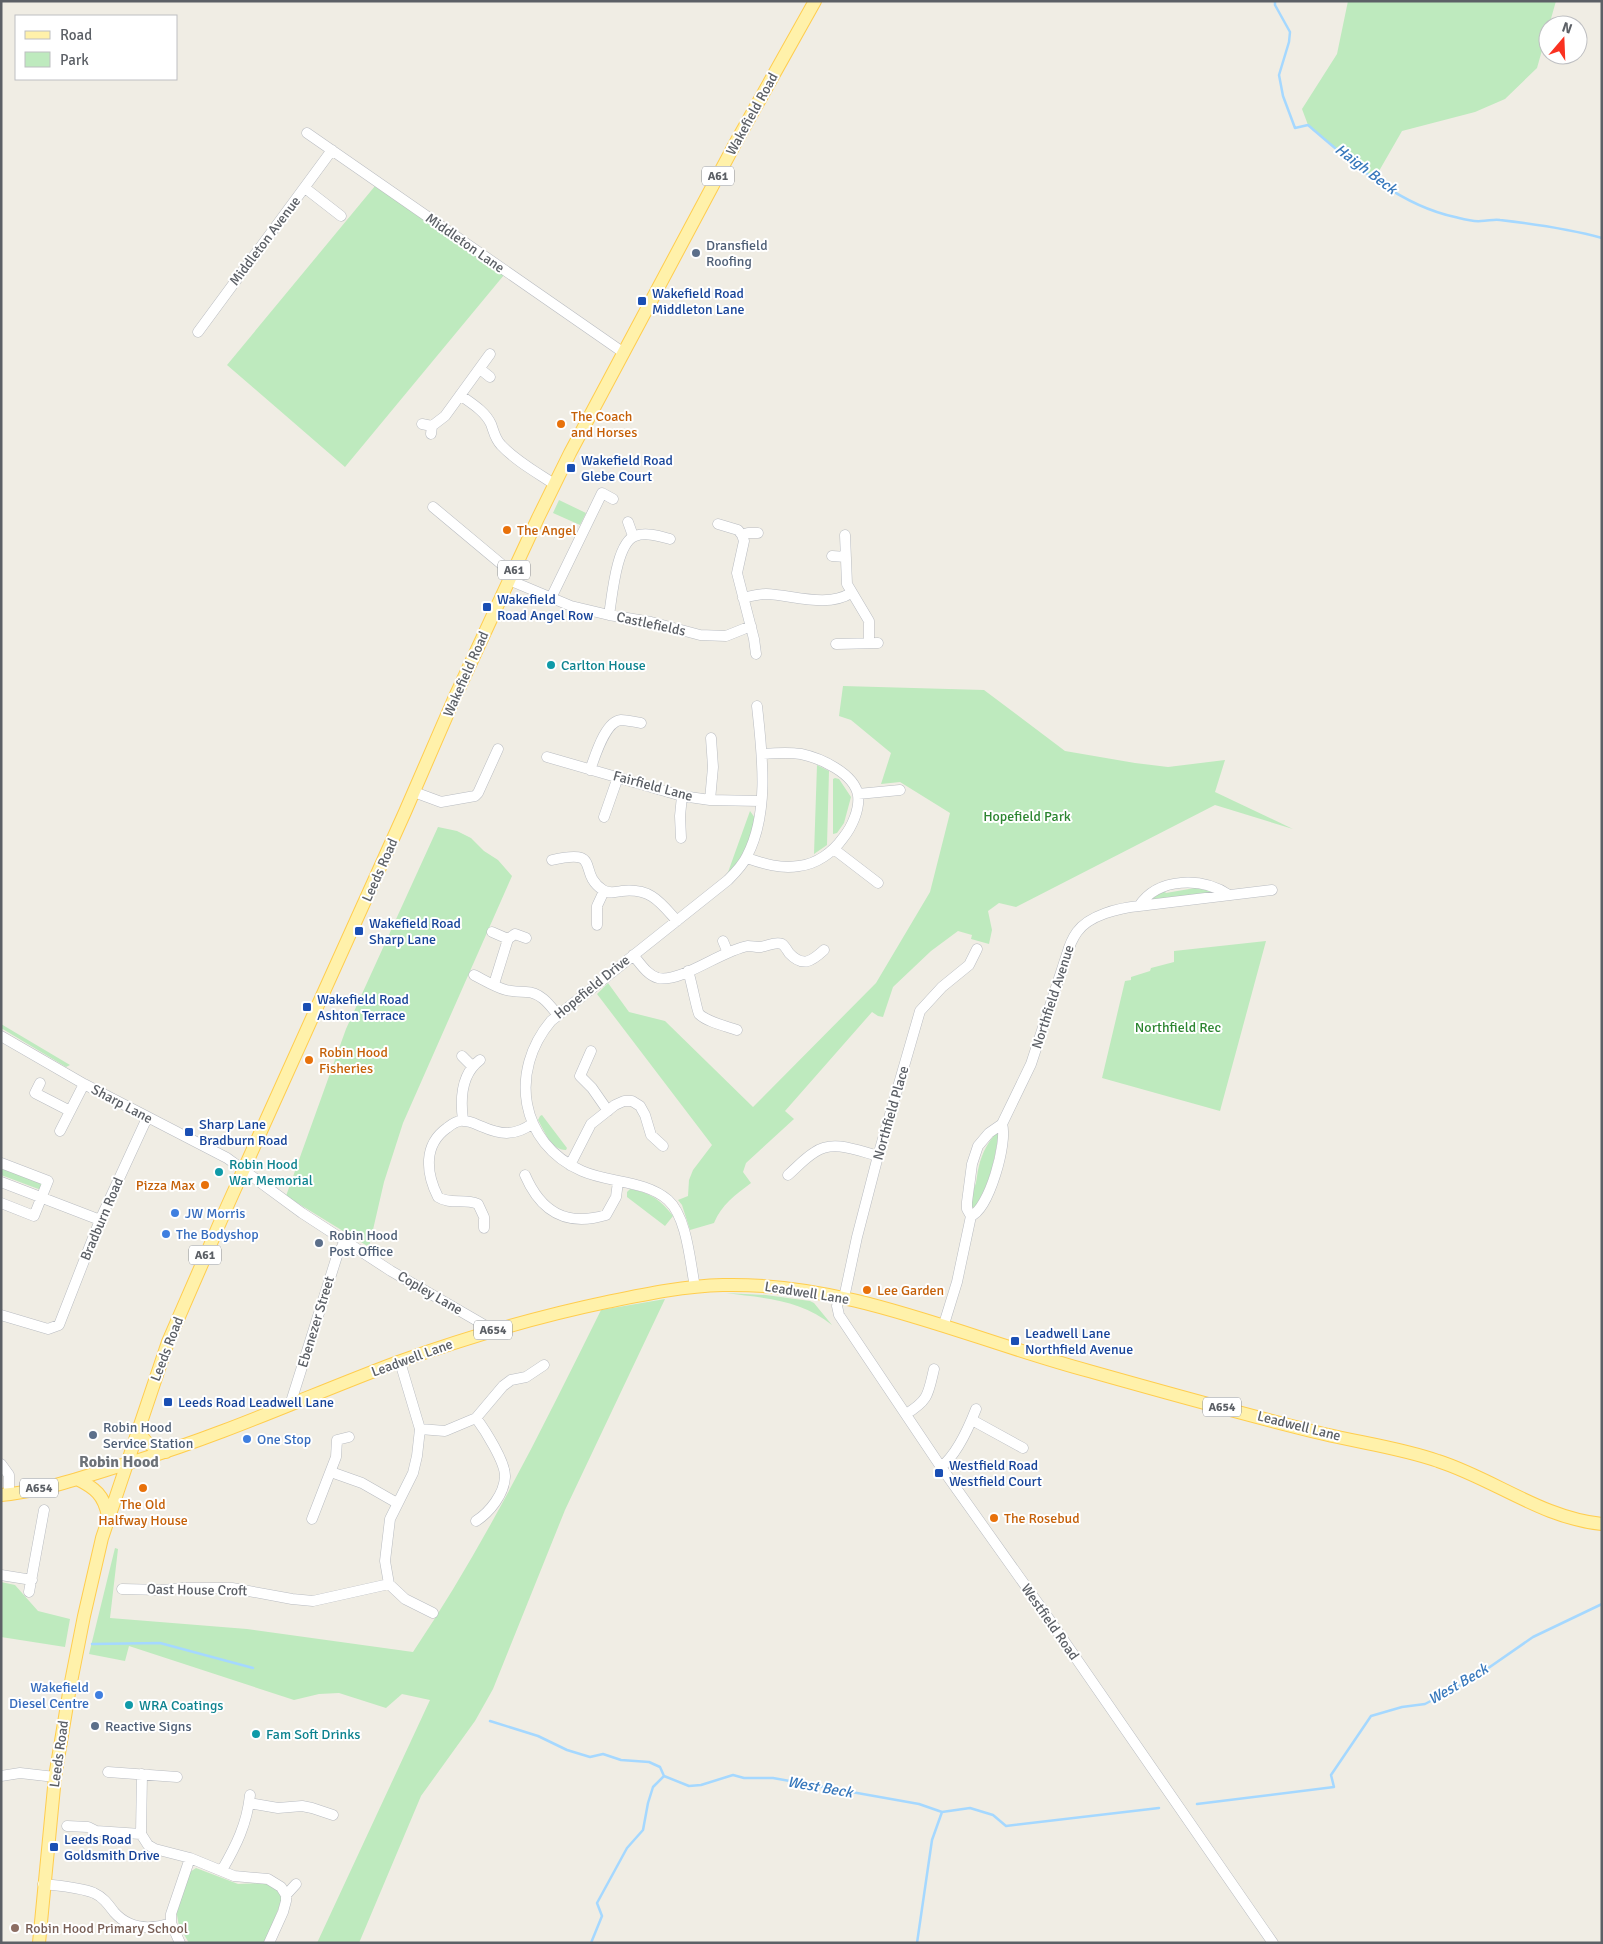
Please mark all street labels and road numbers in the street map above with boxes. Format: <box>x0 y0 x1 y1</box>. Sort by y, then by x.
street label: Wakefield Road <box>722 70 782 158</box>
road number: A61 <box>702 167 734 186</box>
street label: Middleton Avenue <box>226 193 304 289</box>
street label: Middleton Lane <box>422 209 508 277</box>
road number: A61 <box>498 560 530 580</box>
street label: Castlefields <box>615 608 687 640</box>
street label: Wakefield Road <box>440 629 492 719</box>
street label: Fairfield Lane <box>611 767 695 805</box>
street label: Leeds Road <box>358 836 402 904</box>
street label: Northfield Avenue <box>1028 943 1078 1051</box>
street label: Hopefield Drive <box>551 951 633 1023</box>
street label: Northfield Place <box>869 1064 913 1162</box>
street label: Sharp Lane <box>88 1081 156 1127</box>
street label: Bradburn Road <box>77 1175 127 1263</box>
road number: A61 <box>189 1246 221 1264</box>
street label: Copley Lane <box>394 1268 466 1318</box>
street label: Ebenezer Street <box>294 1274 338 1370</box>
street label: Leadwell Lane <box>763 1278 851 1308</box>
street label: Leeds Road <box>147 1314 187 1384</box>
road number: A654 <box>474 1320 512 1340</box>
street label: Leadwell Lane <box>369 1335 455 1381</box>
road number: A654 <box>1203 1398 1241 1416</box>
street label: Leadwell Lane <box>1256 1407 1342 1445</box>
road number: A654 <box>20 1479 58 1498</box>
street label: Oast House Croft <box>147 1581 247 1599</box>
street label: Westfield Road <box>1017 1581 1083 1663</box>
street label: Leeds Road <box>46 1719 72 1789</box>

